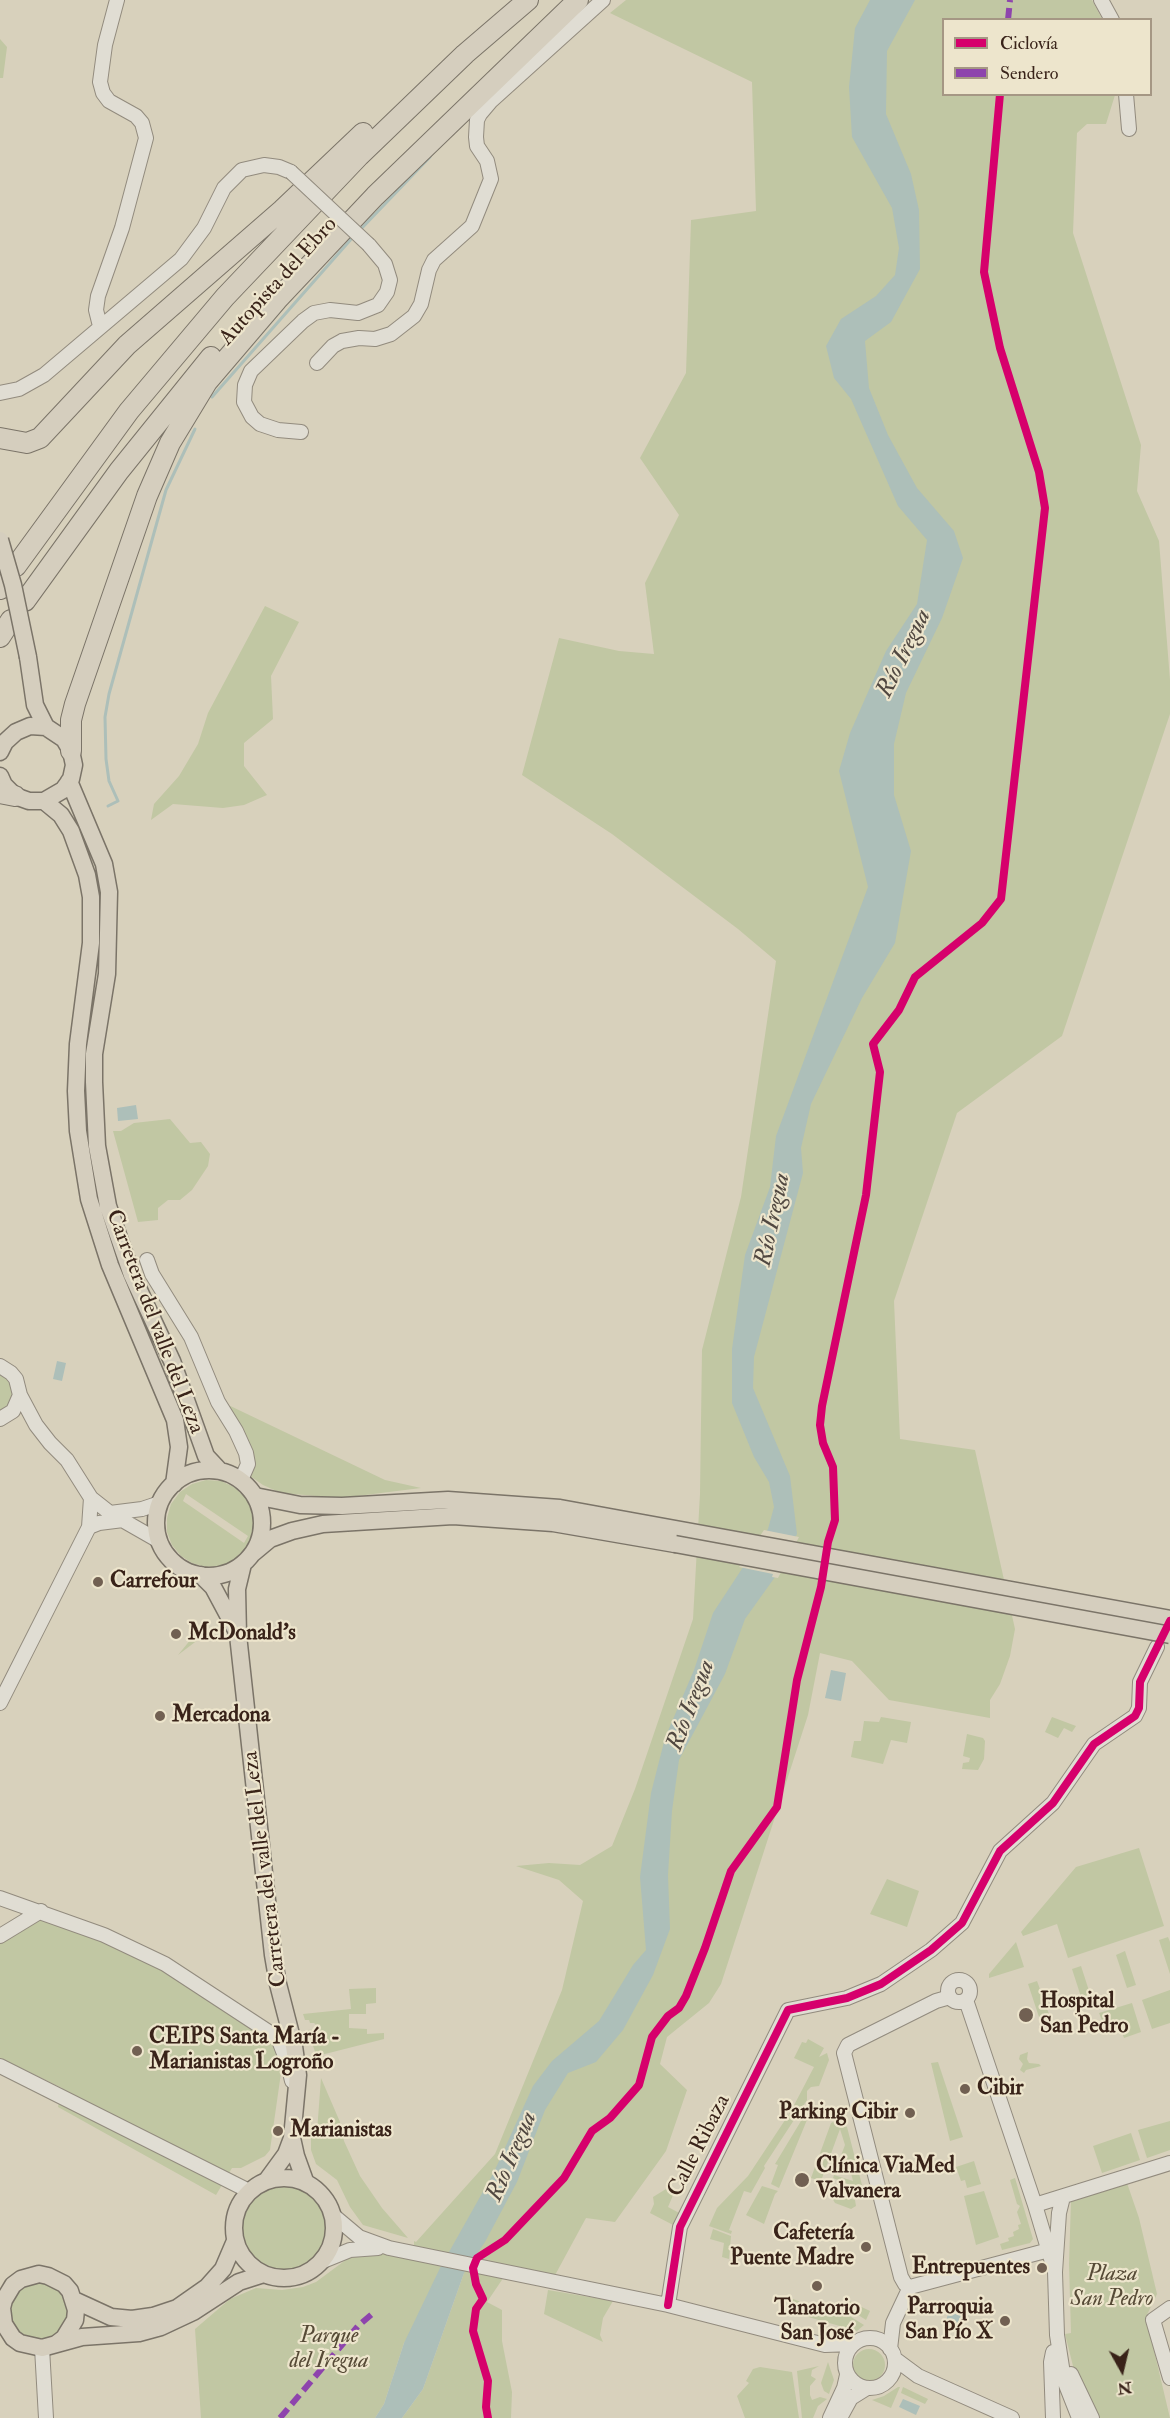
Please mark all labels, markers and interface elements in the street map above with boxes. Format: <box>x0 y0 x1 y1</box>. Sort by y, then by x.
legend <box>942 18 1152 96</box>
text: Ciclovía <box>1000 32 1058 55</box>
text: Sendero <box>1000 62 1058 85</box>
street label: Autopista del Ebro <box>214 212 344 352</box>
water label: Río Iregua <box>871 605 939 703</box>
water label: Río Iregua <box>750 1171 798 1269</box>
street label: Carretera del valle del Leza <box>99 1206 209 1438</box>
place label: Carrefour <box>110 1569 198 1595</box>
marker: Carrefour <box>91 1575 105 1589</box>
place label: McDonald's <box>188 1621 296 1647</box>
marker: McDonald's <box>169 1627 183 1641</box>
water label: Río Iregua <box>662 1657 722 1755</box>
place label: Mercadona <box>172 1703 270 1729</box>
marker: Mercadona <box>153 1709 167 1723</box>
street label: Carretera del valle del Leza <box>238 1749 294 1989</box>
place label: Hospital San Pedro <box>1040 1989 1128 2041</box>
marker: Hospital San Pedro <box>1017 2006 1035 2024</box>
place label: CEIPS Santa María - Marianistas Logroño <box>149 2025 340 2076</box>
marker: CEIPS Santa María - Marianistas Logroño <box>130 2044 144 2058</box>
place label: Cibir <box>977 2076 1023 2102</box>
marker: Cibir <box>958 2082 972 2096</box>
street label: Calle Ribaza <box>663 2091 737 2201</box>
place label: Parking Cibir <box>779 2100 898 2126</box>
marker: Parking Cibir <box>903 2106 917 2120</box>
water label: Río Iregua <box>481 2108 545 2206</box>
place label: Marianistas <box>290 2118 392 2144</box>
marker: Marianistas <box>271 2124 285 2138</box>
place label: Clínica ViaMed Valvanera <box>816 2154 955 2206</box>
marker: Clínica ViaMed Valvanera <box>793 2171 811 2189</box>
place label: Cafetería Puente Madre <box>730 2221 854 2272</box>
marker: Cafetería Puente Madre <box>859 2240 873 2254</box>
place label: Entrepuentes <box>912 2255 1030 2281</box>
marker: Entrepuentes <box>1035 2261 1049 2275</box>
park label: Plaza San Pedro <box>1071 2262 1153 2314</box>
marker: Tanatorio San José <box>810 2279 824 2293</box>
place label: Parroquia San Pío X <box>905 2295 993 2346</box>
place label: Tanatorio San José <box>774 2296 860 2348</box>
marker: Parroquia San Pío X <box>998 2314 1012 2328</box>
park label: Parque del Iregua <box>289 2324 369 2376</box>
north arrow <box>1092 2340 1152 2400</box>
text: N <box>1116 2377 1133 2399</box>

